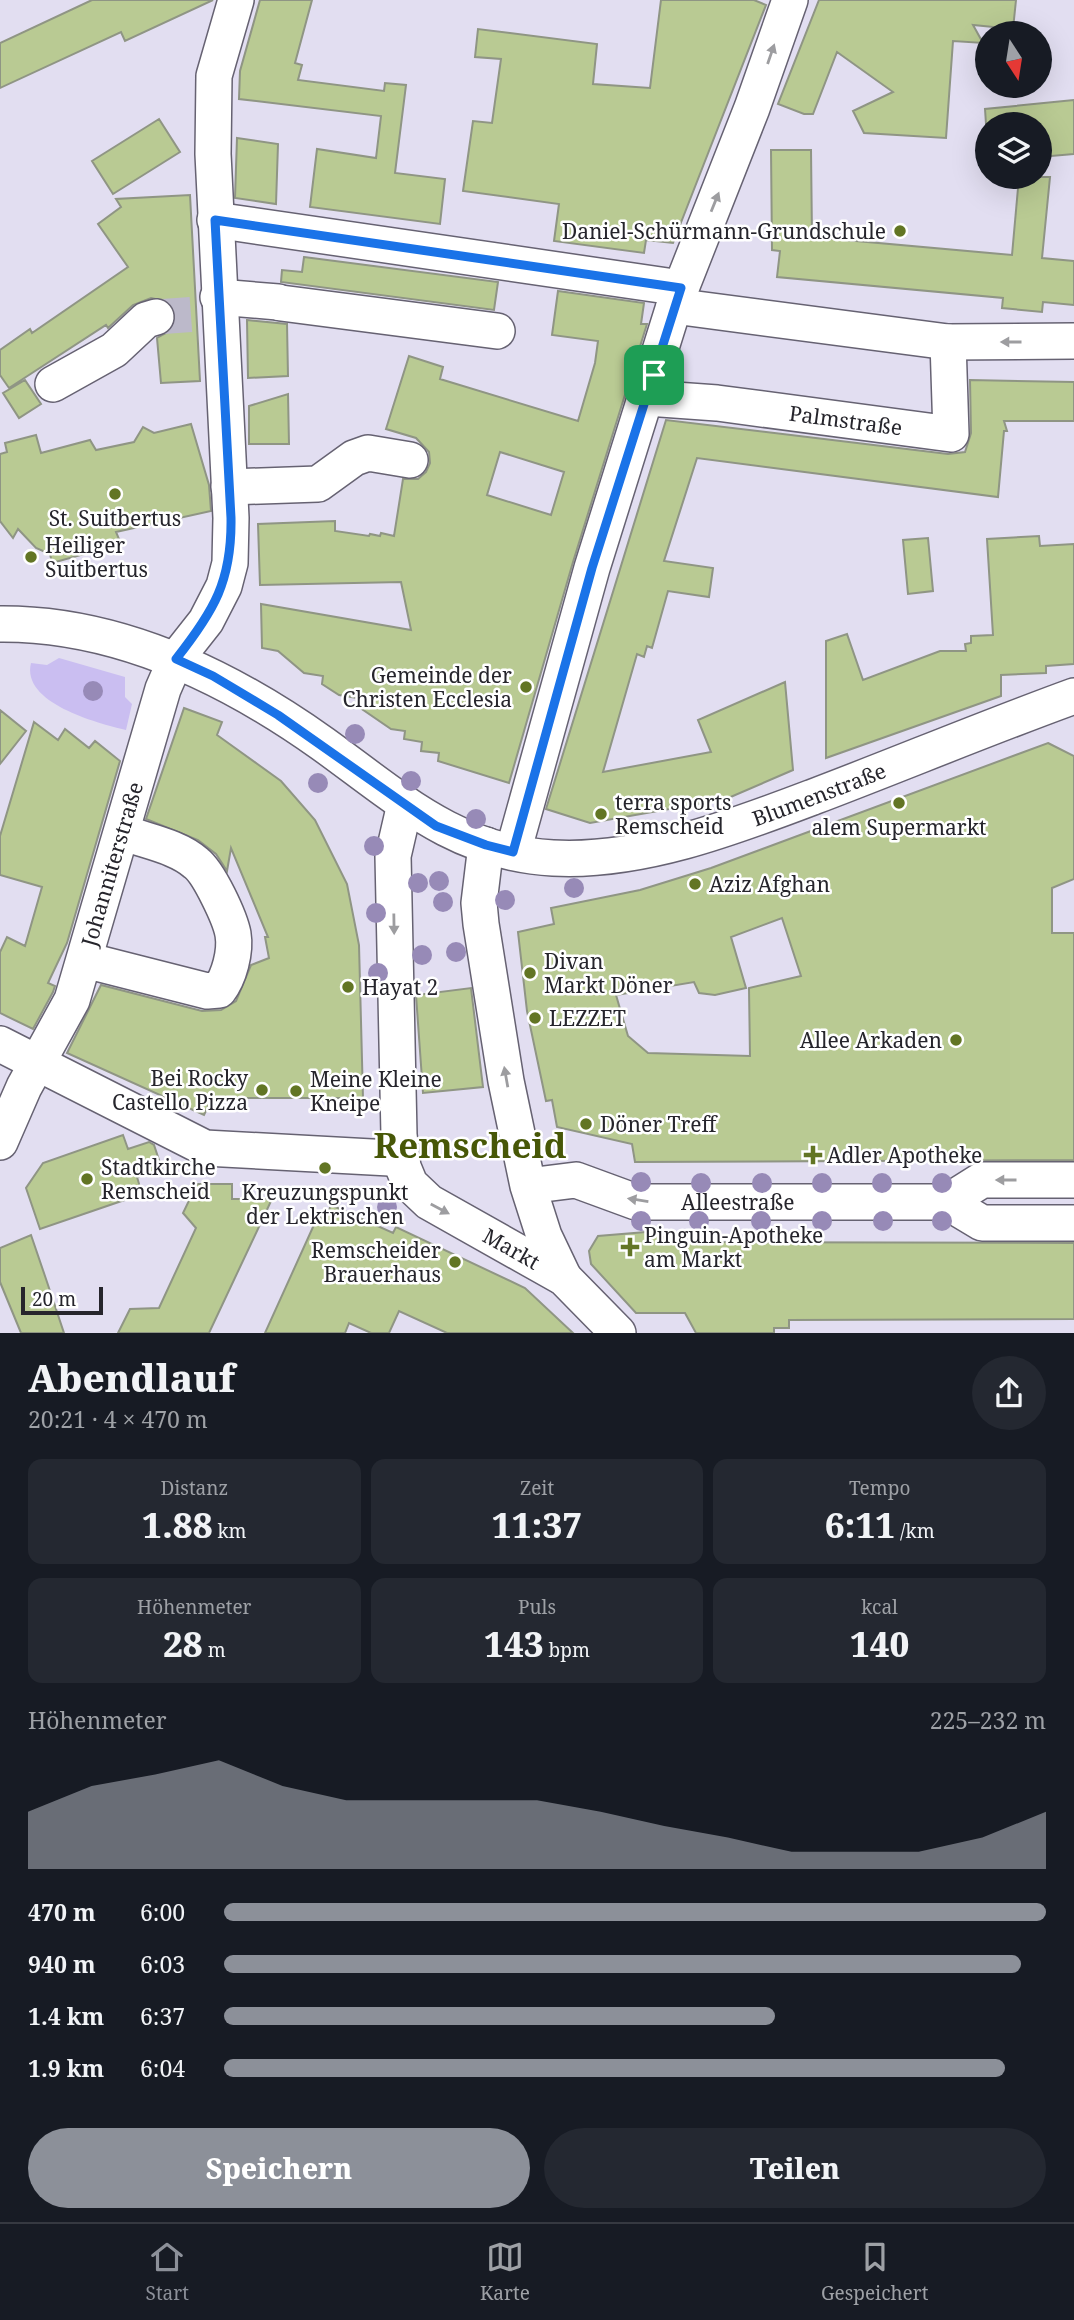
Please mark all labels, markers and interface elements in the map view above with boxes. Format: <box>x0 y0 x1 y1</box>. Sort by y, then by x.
north arrow <box>975 21 1052 98</box>
map controls <box>975 21 1052 189</box>
one-way arrow <box>766 43 776 64</box>
button: layers <box>975 112 1052 189</box>
one-way arrow <box>710 191 721 212</box>
place label: Daniel-Schürmann-Grundschule <box>562 217 886 245</box>
marker: Daniel-Schürmann-Grundschule <box>892 223 908 239</box>
one-way arrow <box>1000 336 1022 348</box>
pin <box>624 345 684 405</box>
icon: arrive <box>635 356 673 394</box>
street label: Palmstraße <box>787 399 904 441</box>
marker: St. Suitbertus <box>107 486 123 502</box>
place label: St. Suitbertus <box>49 504 181 532</box>
place label: Heiliger Suitbertus <box>45 531 148 583</box>
marker: Heiliger Suitbertus <box>23 549 39 565</box>
place label: Gemeinde der Christen Ecclesia <box>343 661 512 713</box>
marker: Gemeinde der Christen Ecclesia <box>518 679 534 695</box>
street label: Blumenstraße <box>748 756 890 832</box>
street label: Johanniterstraße <box>74 778 149 951</box>
place label: terra sports Remscheid <box>615 788 732 840</box>
marker: alem Supermarkt <box>891 795 907 811</box>
marker: terra sports Remscheid <box>593 806 609 822</box>
place label: alem Supermarkt <box>812 813 986 841</box>
place label: Aziz Afghan <box>709 870 830 898</box>
marker: Aziz Afghan <box>687 876 703 892</box>
one-way arrow <box>389 913 400 935</box>
place label: Divan Markt Döner <box>544 947 673 999</box>
marker: Divan Markt Döner <box>522 965 538 981</box>
place label: Hayat 2 <box>362 973 438 1001</box>
marker: Hayat 2 <box>340 979 356 995</box>
place label: LEZZET <box>549 1004 626 1032</box>
marker: LEZZET <box>527 1010 543 1026</box>
place label: Allee Arkaden <box>800 1026 942 1054</box>
marker: Allee Arkaden <box>948 1032 964 1048</box>
place label: Bei Rocky Castello Pizza <box>112 1064 248 1116</box>
place label: Meine Kleine Kneipe <box>310 1065 442 1117</box>
one-way arrow <box>500 1066 511 1088</box>
marker: Bei Rocky Castello Pizza <box>254 1082 270 1098</box>
marker: Meine Kleine Kneipe <box>288 1083 304 1099</box>
place label: Döner Treff <box>600 1110 719 1138</box>
marker: Döner Treff <box>578 1116 594 1132</box>
district label: Remscheid <box>373 1121 567 1168</box>
place label: Adler Apotheke <box>827 1141 982 1169</box>
marker: Adler Apotheke <box>805 1147 821 1163</box>
place label: Stadtkirche Remscheid <box>101 1153 216 1205</box>
marker: Kreuzungspunkt der Lektrischen <box>317 1160 333 1176</box>
marker: Stadtkirche Remscheid <box>79 1171 95 1187</box>
one-way arrow <box>995 1174 1017 1186</box>
place label: Kreuzungspunkt der Lektrischen <box>242 1178 409 1230</box>
street label: Alleestraße <box>681 1188 794 1216</box>
one-way arrow <box>627 1194 649 1205</box>
one-way arrow <box>431 1202 451 1214</box>
street label: Markt <box>478 1221 545 1276</box>
place label: Pinguin-Apotheke am Markt <box>644 1221 823 1273</box>
place label: Remscheider Brauerhaus <box>311 1236 441 1288</box>
marker: Pinguin-Apotheke am Markt <box>622 1239 638 1255</box>
marker: Remscheider Brauerhaus <box>447 1254 463 1270</box>
scale bar <box>21 1284 103 1316</box>
text: 20 m <box>32 1286 76 1312</box>
text: Abendlauf <box>28 1351 235 1403</box>
button: share <box>972 1356 1046 1430</box>
text: 20:21 · 4 × 470 m <box>28 1403 208 1435</box>
text: Distanz <box>160 1475 228 1501</box>
text: Zeit <box>520 1475 554 1501</box>
text: Tempo <box>849 1475 910 1501</box>
text: 1.88 <box>142 1501 213 1548</box>
text: 11:37 <box>492 1501 582 1548</box>
text: 6:11 <box>825 1501 895 1548</box>
text: km <box>213 1518 247 1544</box>
text: /km <box>895 1518 935 1544</box>
text: Höhenmeter <box>137 1594 252 1620</box>
text: Puls <box>518 1594 556 1620</box>
text: kcal <box>861 1594 898 1620</box>
text: 28 <box>163 1620 203 1667</box>
text: 143 <box>484 1620 544 1667</box>
text: 140 <box>850 1620 909 1667</box>
text: m <box>203 1637 226 1663</box>
text: bpm <box>544 1637 590 1663</box>
text: Höhenmeter <box>28 1704 167 1736</box>
text: 225–232 m <box>930 1704 1046 1736</box>
text: 470 m <box>28 1896 96 1928</box>
text: 6:00 <box>140 1896 185 1928</box>
text: 940 m <box>28 1948 96 1980</box>
text: 6:03 <box>140 1948 185 1980</box>
text: 1.4 km <box>28 2000 104 2032</box>
text: 6:37 <box>140 2000 185 2032</box>
text: 1.9 km <box>28 2052 104 2084</box>
text: 6:04 <box>140 2052 185 2084</box>
button: Speichern <box>28 2128 530 2208</box>
button: Teilen <box>544 2128 1046 2208</box>
tab: Start <box>146 2238 189 2306</box>
tab: Karte <box>480 2238 530 2306</box>
tab: Gespeichert <box>821 2238 928 2306</box>

